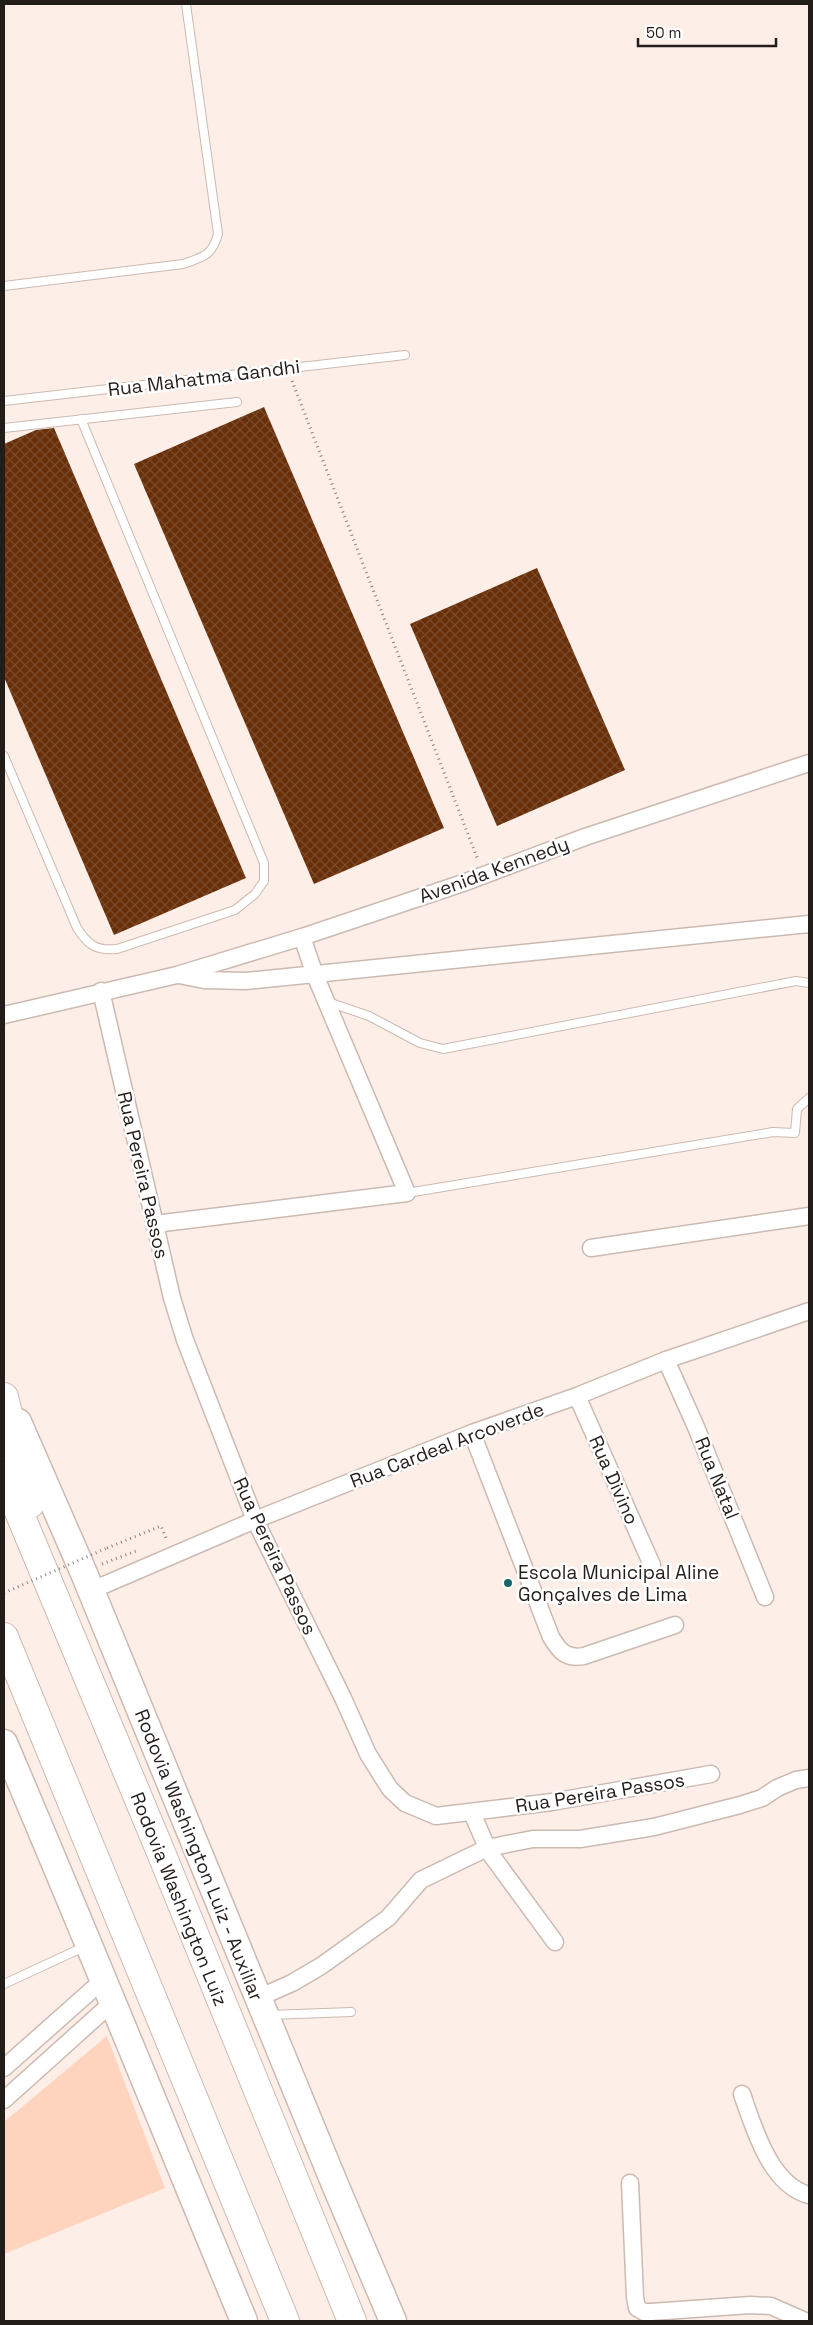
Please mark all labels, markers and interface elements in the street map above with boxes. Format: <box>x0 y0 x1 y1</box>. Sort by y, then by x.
scale bar <box>638 15 776 47</box>
text: 50 m <box>646 23 681 42</box>
street label: Rua Mahatma Gandhi <box>107 354 301 402</box>
street label: Avenida Kennedy <box>416 831 572 909</box>
street label: Rua Pereira Passos <box>112 1089 174 1261</box>
street label: Rua Cardeal Arcoverde <box>346 1396 548 1494</box>
street label: Rua Divino <box>583 1432 645 1528</box>
street label: Rua Natal <box>689 1433 745 1523</box>
street label: Rua Pereira Passos <box>228 1473 322 1639</box>
place label: Escola Municipal Aline Gonçalves de Lima <box>518 1560 719 1607</box>
marker: Escola Municipal Aline Gonçalves de Lima <box>502 1577 514 1589</box>
street label: Rodovia Washington Luiz - Auxiliar <box>130 1705 268 2005</box>
street label: Rua Pereira Passos <box>514 1767 686 1819</box>
street label: Rodovia Washington Luiz <box>126 1789 232 2009</box>

